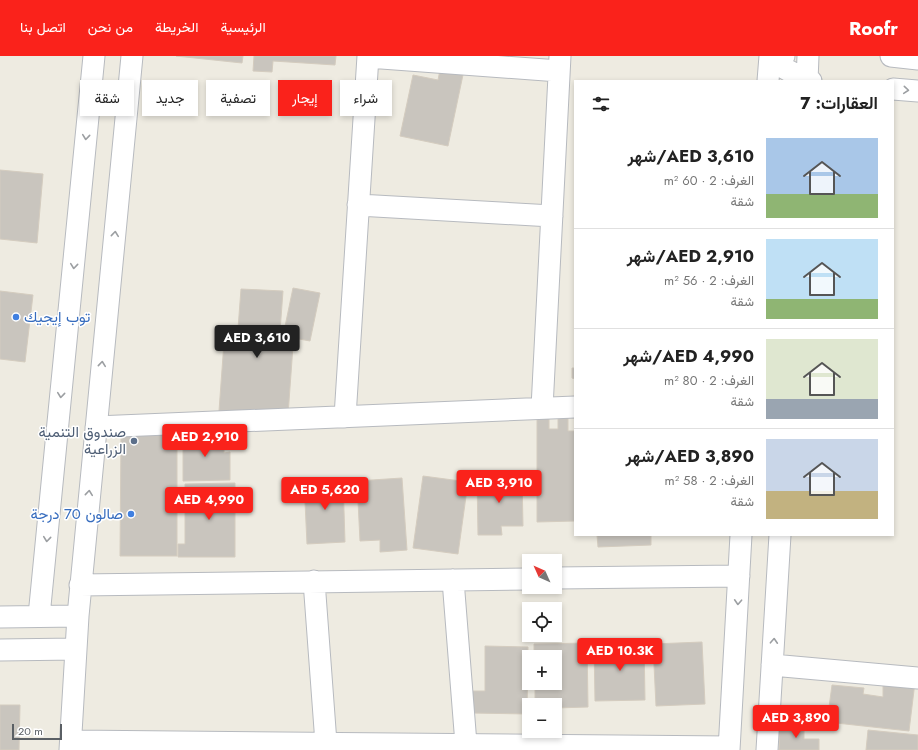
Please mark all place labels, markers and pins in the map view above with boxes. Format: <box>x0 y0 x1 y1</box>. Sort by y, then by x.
place label: توب إيجيك <box>24 306 91 328</box>
marker: توب إيجيك <box>11 312 21 322</box>
pin: AED 3,610 <box>211 325 303 359</box>
place label: صندوق التنمية الزراعية <box>38 421 126 460</box>
pin: AED 2,910 <box>159 424 251 458</box>
marker: صندوق التنمية الزراعية <box>129 436 139 446</box>
pin: AED 3,910 <box>453 470 545 504</box>
pin: AED 5,620 <box>279 477 371 511</box>
pin: AED 4,990 <box>163 487 255 521</box>
place label: صالون 70 درجة <box>31 503 123 525</box>
marker: صالون 70 درجة <box>126 509 136 519</box>
pin: AED 10.3K <box>574 638 666 672</box>
pin: AED 3,890 <box>750 705 842 739</box>

